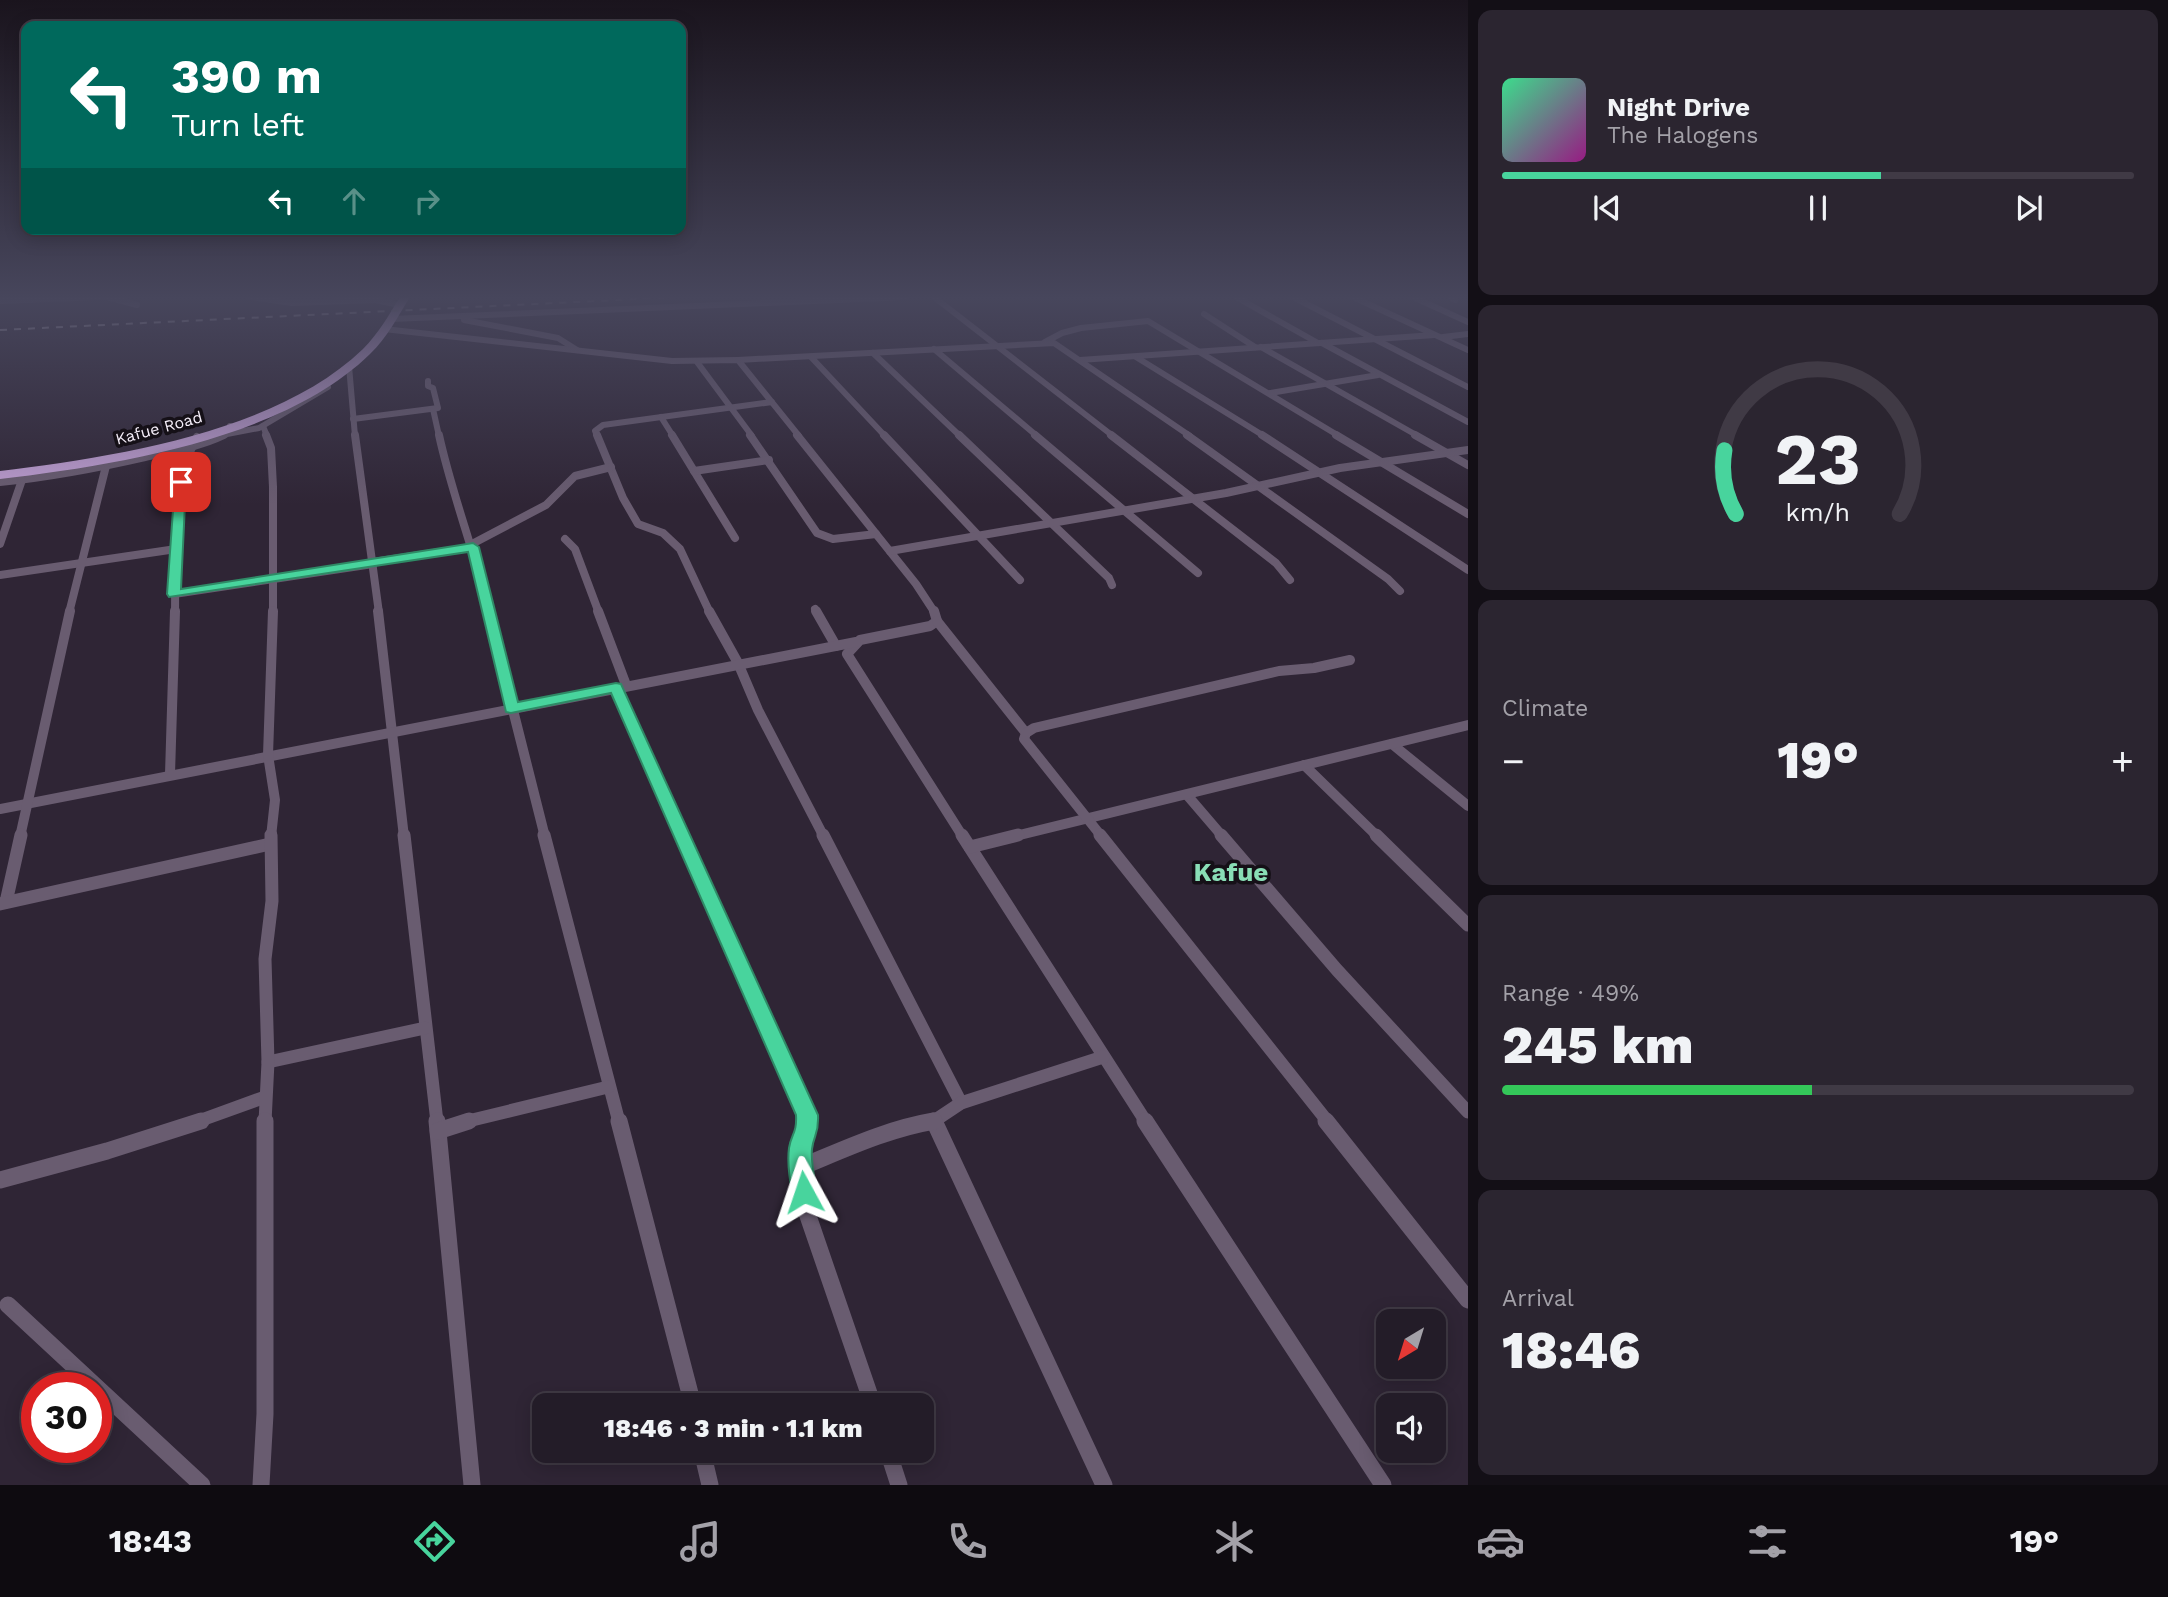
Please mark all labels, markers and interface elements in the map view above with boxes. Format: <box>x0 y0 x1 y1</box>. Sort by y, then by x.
text: 390 m <box>171 47 322 105</box>
icon: left <box>56 49 147 140</box>
text: Night Drive <box>1607 92 1750 122</box>
text: Turn left <box>171 106 304 144</box>
text: The Halogens <box>1607 122 1758 149</box>
icon: left <box>262 182 300 220</box>
icon: ahead <box>335 182 373 220</box>
icon: right <box>408 182 446 220</box>
icon: previous <box>1588 189 1626 227</box>
icon: pause <box>1799 189 1837 227</box>
icon: next <box>2010 189 2048 227</box>
street label: Kafue Road <box>113 407 205 449</box>
text: 23 <box>1775 416 1861 502</box>
pin <box>151 452 211 512</box>
icon: arrive <box>162 463 200 501</box>
text: km/h <box>1786 497 1850 526</box>
text: Climate <box>1502 695 1588 722</box>
text: 19° <box>1777 730 1859 791</box>
text: − <box>1502 739 1525 783</box>
text: + <box>2111 739 2134 783</box>
district label: Kafue <box>1194 857 1268 887</box>
text: Range · 49% <box>1502 980 1639 1007</box>
text: 245 km <box>1502 1015 1694 1076</box>
position arrow <box>767 1155 841 1229</box>
text: Arrival <box>1502 1285 1574 1312</box>
north arrow <box>1376 1309 1446 1379</box>
map controls <box>1376 1309 1446 1463</box>
text: 18:46 <box>1502 1320 1640 1381</box>
speed limit sign: 30 <box>21 1372 112 1463</box>
button: sound <box>1376 1393 1446 1463</box>
text: 18:46 · 3 min · 1.1 km <box>603 1413 863 1443</box>
icon: directions <box>410 1517 459 1566</box>
icon: music <box>676 1517 725 1566</box>
icon: phone <box>943 1517 992 1566</box>
icon: climate <box>1210 1517 1259 1566</box>
icon: car <box>1476 1517 1525 1566</box>
icon: filters <box>1743 1517 1792 1566</box>
text: 18:43 <box>109 1522 192 1560</box>
text: 19° <box>2010 1522 2059 1560</box>

